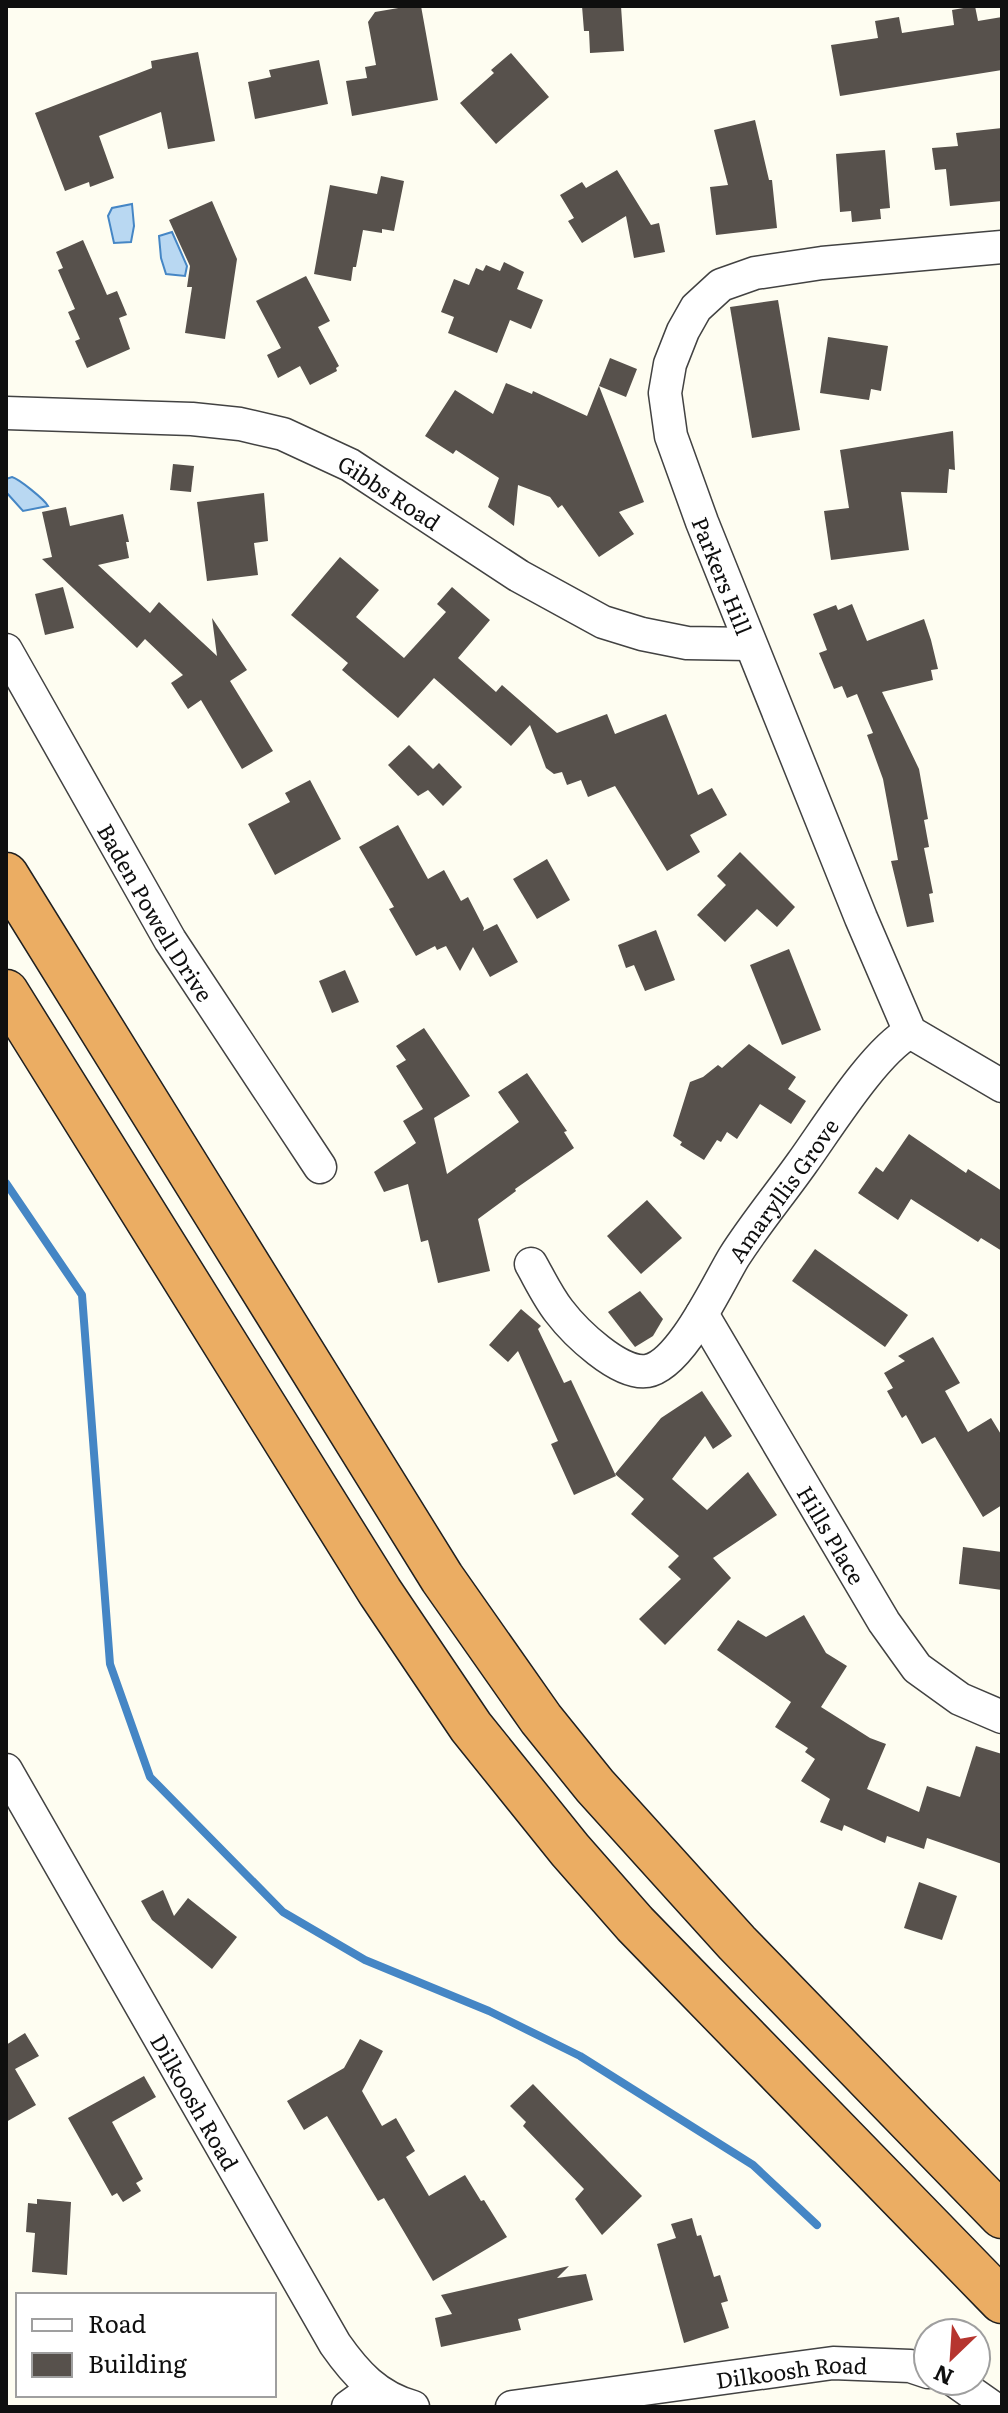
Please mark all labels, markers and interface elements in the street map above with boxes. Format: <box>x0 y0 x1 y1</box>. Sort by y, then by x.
street label: Gibbs Road <box>333 445 448 537</box>
street label: Parkers Hill <box>685 511 762 639</box>
street label: Baden Powell Drive <box>91 817 222 1007</box>
street label: Amaryllis Grove <box>719 1111 845 1268</box>
street label: Hills Place <box>790 1479 874 1590</box>
street label: Dilkoosh Road <box>144 2027 248 2176</box>
legend <box>16 2293 276 2397</box>
text: Road <box>88 2305 147 2340</box>
north arrow <box>912 2317 992 2397</box>
text: Building <box>88 2345 187 2380</box>
street label: Dilkoosh Road <box>714 2346 868 2395</box>
text: N <box>928 2358 958 2395</box>

